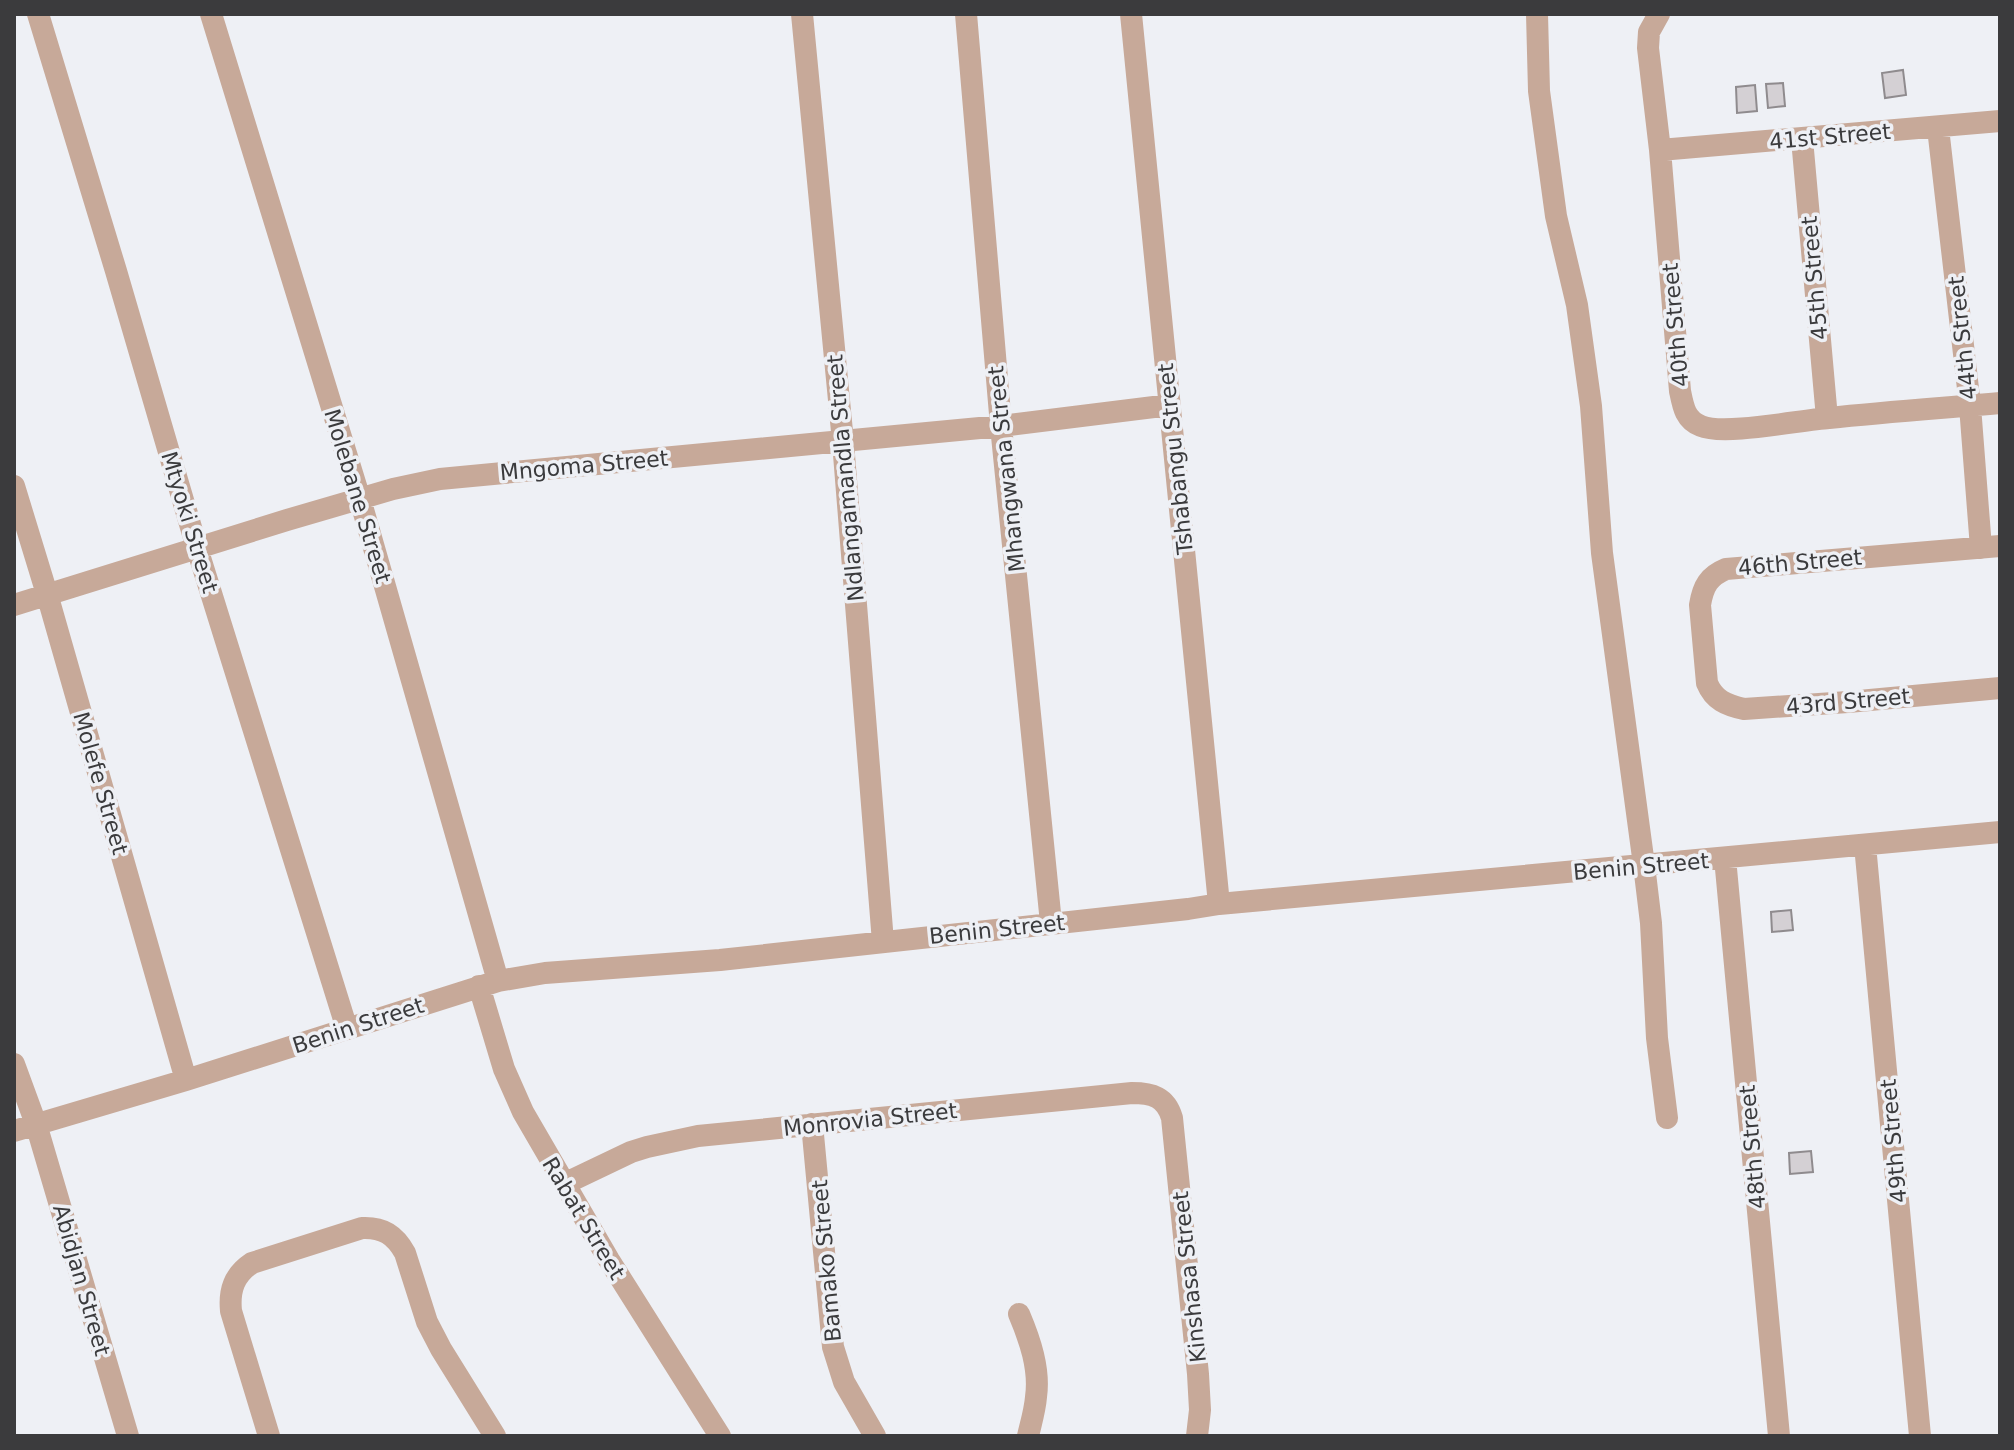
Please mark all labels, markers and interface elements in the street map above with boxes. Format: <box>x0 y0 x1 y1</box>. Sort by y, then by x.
street label: 41st Street <box>1768 119 1892 154</box>
street label: 45th Street <box>1797 215 1832 341</box>
street label: 40th Street <box>1658 262 1693 388</box>
street label: 44th Street <box>1944 274 1981 401</box>
street label: Ndlangamandla Street <box>822 353 869 602</box>
street label: Tshabangu Street <box>1153 362 1198 557</box>
street label: Mhangwana Street <box>983 364 1030 573</box>
street label: Molebane Street <box>319 406 396 587</box>
street label: Mngoma Street <box>499 446 670 485</box>
street label: Mtyoki Street <box>156 448 223 596</box>
street label: 46th Street <box>1737 545 1863 580</box>
street label: 43rd Street <box>1785 684 1911 719</box>
street label: Molefe Street <box>68 709 133 858</box>
street label: Benin Street <box>1572 848 1710 885</box>
street label: Benin Street <box>928 910 1067 949</box>
street label: Benin Street <box>289 992 427 1058</box>
street label: 49th Street <box>1876 1078 1911 1204</box>
street label: 48th Street <box>1735 1084 1770 1210</box>
street label: Monrovia Street <box>782 1098 959 1141</box>
street label: Rabat Street <box>537 1153 630 1284</box>
street label: Bamako Street <box>807 1178 846 1343</box>
street label: Kinshasa Street <box>1168 1190 1211 1364</box>
street label: Abidjan Street <box>48 1201 115 1359</box>

